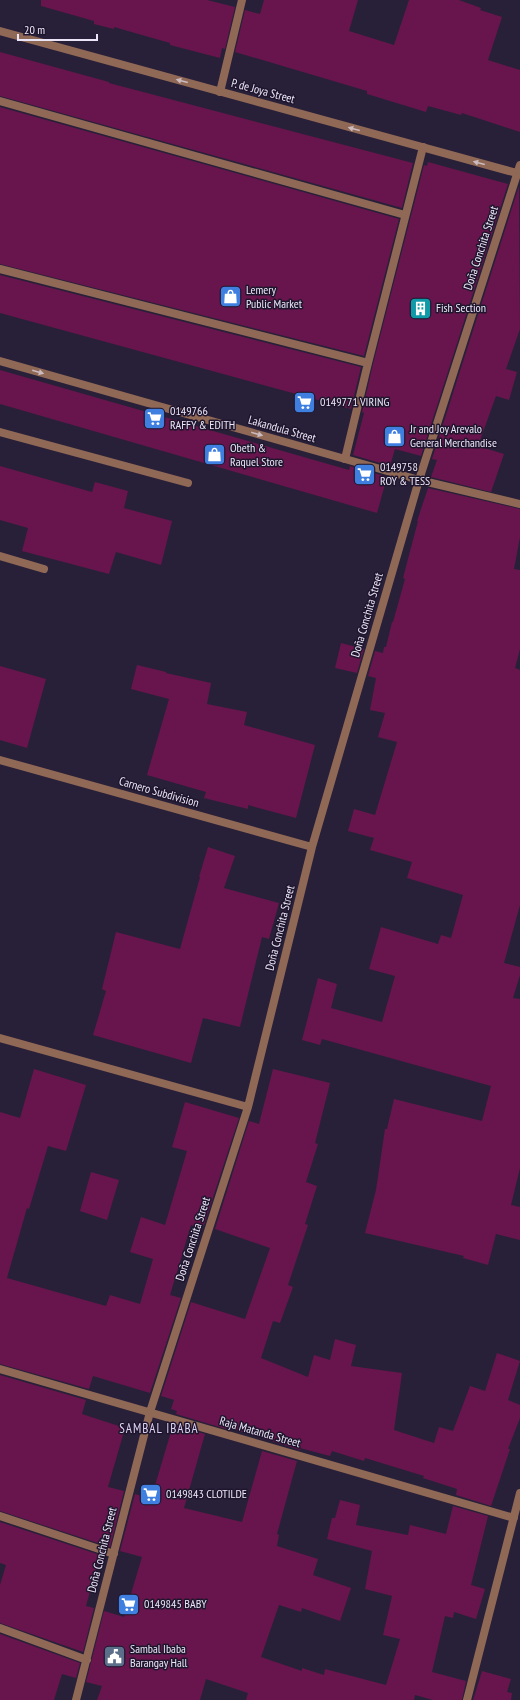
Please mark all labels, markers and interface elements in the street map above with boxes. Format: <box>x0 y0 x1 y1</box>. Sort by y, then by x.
scale bar <box>18 16 97 42</box>
text: 20 m <box>24 22 45 37</box>
street label: P. de Joya Street <box>230 75 297 106</box>
one-way arrow <box>176 78 188 84</box>
one-way arrow <box>348 125 360 131</box>
one-way arrow <box>473 160 485 166</box>
street label: Doña Conchita Street <box>460 203 501 292</box>
place label: Lemery Public Market <box>246 282 303 311</box>
shop icon: Lemery Public Market <box>217 284 243 310</box>
building icon: Fish Section <box>408 295 434 321</box>
place label: Fish Section <box>436 300 486 315</box>
one-way arrow <box>32 369 44 375</box>
supermarket icon: 0149771 VIRING <box>292 389 318 415</box>
place label: 0149771 VIRING <box>320 394 389 409</box>
place label: 0149766 RAFFY & EDITH <box>170 403 235 432</box>
supermarket icon: 0149766 RAFFY & EDITH <box>142 405 168 431</box>
street label: Lakandula Street <box>247 412 318 446</box>
place label: Jr and Joy Arevalo General Merchandise <box>409 421 497 450</box>
shop icon: Jr and Joy Arevalo General Merchandise <box>382 423 408 449</box>
one-way arrow <box>251 431 263 437</box>
place label: Obeth & Raquel Store <box>230 440 283 469</box>
shop icon: Obeth & Raquel Store <box>201 442 227 468</box>
place label: 0149758 ROY & TESS <box>380 459 430 488</box>
supermarket icon: 0149758 ROY & TESS <box>351 461 377 487</box>
street label: Doña Conchita Street <box>347 570 386 659</box>
street label: Carnero Subdivision <box>117 773 201 810</box>
street label: Doña Conchita Street <box>262 883 298 972</box>
street label: Doña Conchita Street <box>172 1194 213 1283</box>
street label: Raja Matanda Street <box>218 1413 303 1450</box>
district label: SAMBAL IBABA <box>119 1420 199 1437</box>
supermarket icon: 0149843 CLOTILDE <box>138 1481 164 1507</box>
place label: 0149843 CLOTILDE <box>166 1486 247 1501</box>
street label: Doña Conchita Street <box>84 1505 120 1594</box>
supermarket icon: 0149845 BABY <box>115 1591 141 1617</box>
place label: 0149845 BABY <box>144 1596 207 1611</box>
place label: Sambal Ibaba Barangay Hall <box>130 1641 188 1670</box>
public building icon: Sambal Ibaba Barangay Hall <box>102 1643 128 1669</box>

